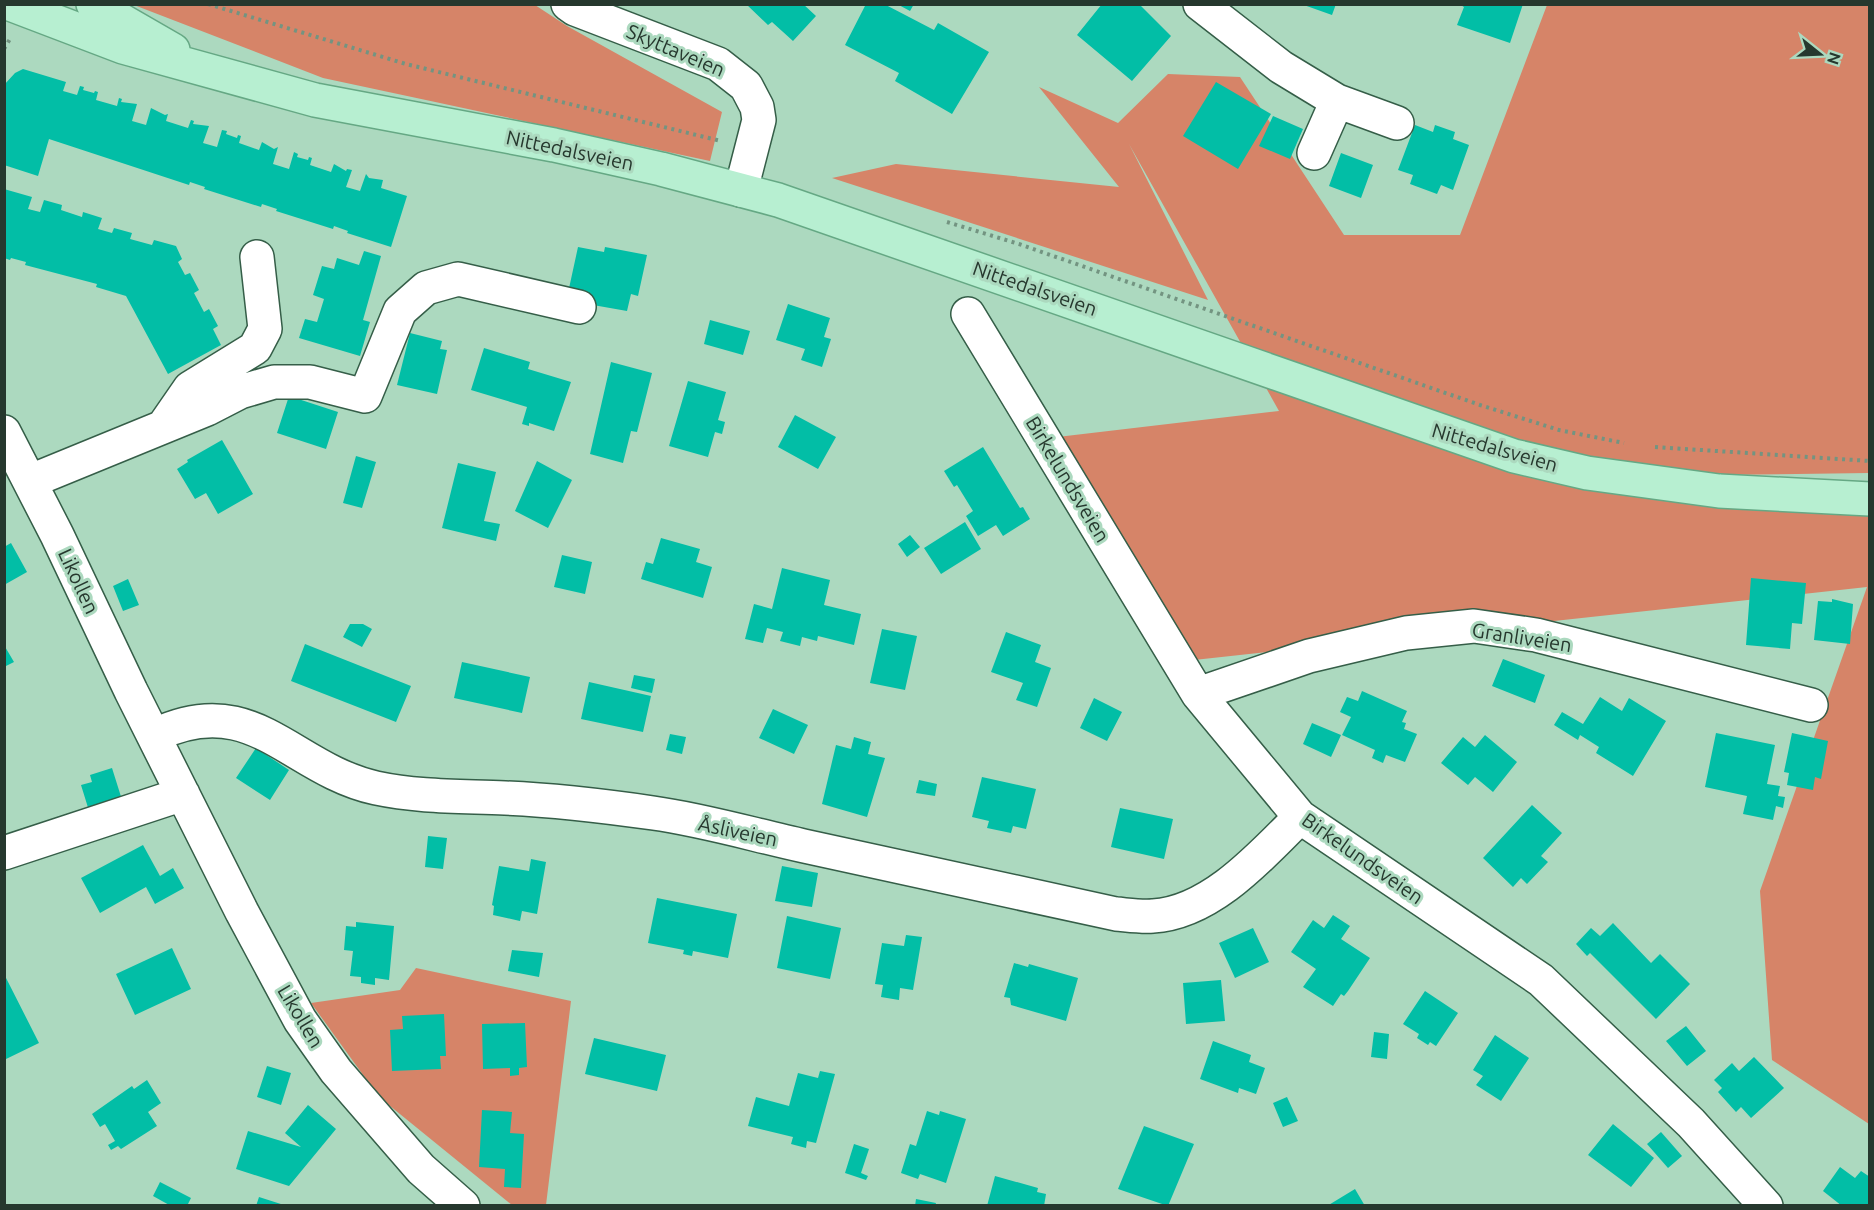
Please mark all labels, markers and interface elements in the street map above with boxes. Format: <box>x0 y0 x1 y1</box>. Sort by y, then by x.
street label: Skyttaveien <box>624 19 728 81</box>
north arrow <box>1790 24 1850 84</box>
text: N <box>1824 50 1845 67</box>
street label: Nittedalsveien <box>504 125 636 175</box>
street label: Nittedalsveien <box>970 256 1100 320</box>
street label: Birkelundsveien <box>1021 412 1115 546</box>
street label: Nittedalsveien <box>1429 418 1561 476</box>
street label: Likollen <box>54 545 104 617</box>
street label: Granliveien <box>1470 618 1574 656</box>
street label: Birkelundsveien <box>1298 808 1428 908</box>
street label: Åsliveien <box>696 811 780 851</box>
street label: Likollen <box>273 980 329 1052</box>

